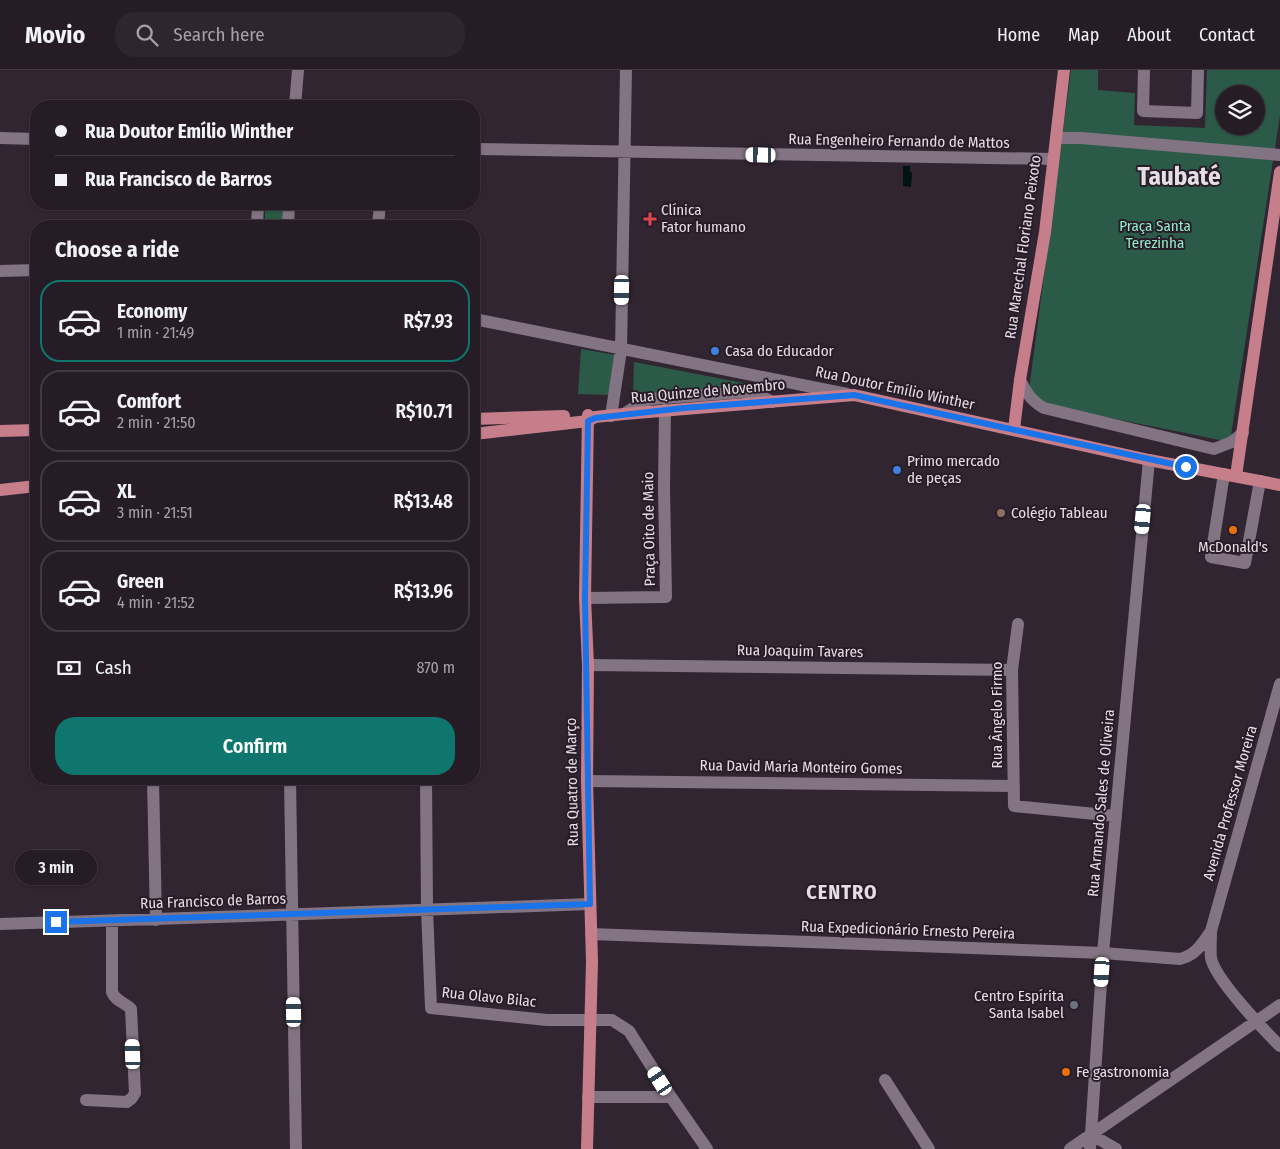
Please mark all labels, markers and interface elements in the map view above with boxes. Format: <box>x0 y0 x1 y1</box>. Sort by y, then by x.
search box <box>115 12 465 57</box>
text: Movio <box>25 21 85 49</box>
icon: search <box>133 21 161 49</box>
text: Search here <box>173 23 265 46</box>
text: Home <box>997 24 1040 46</box>
text: Map <box>1068 24 1099 46</box>
text: About <box>1127 24 1171 46</box>
text: Contact <box>1199 24 1255 46</box>
map controls <box>1215 85 1265 135</box>
button: layers <box>1215 85 1265 135</box>
text: Rua Doutor Emílio Winther <box>85 120 293 143</box>
street label: Rua Engenheiro Fernando de Mattos <box>788 130 1010 152</box>
car <box>745 147 776 163</box>
street label: Rua Marechal Floriano Peixoto <box>1001 154 1045 340</box>
district label: Taubaté <box>1137 162 1221 192</box>
text: Rua Francisco de Barros <box>85 168 272 191</box>
place label: Clínica Fator humano <box>661 201 746 236</box>
marker: Clínica Fator humano <box>643 212 657 226</box>
park label: Praça Santa Terezinha <box>1119 217 1191 252</box>
text: Choose a ride <box>55 236 179 263</box>
car <box>614 275 629 305</box>
icon: car <box>57 299 102 344</box>
text: Economy <box>117 300 187 323</box>
text: R$7.93 <box>403 310 453 333</box>
text: 1 min · 21:49 <box>117 323 194 342</box>
place label: Casa do Educador <box>725 342 835 360</box>
marker: Casa do Educador <box>709 345 721 357</box>
street label: Rua Doutor Emílio Winther <box>814 362 977 414</box>
street label: Rua Quinze de Novembro <box>630 375 786 407</box>
icon: car <box>57 389 102 434</box>
text: Comfort <box>117 390 181 413</box>
text: R$10.71 <box>396 400 453 423</box>
text: 2 min · 21:50 <box>117 413 196 432</box>
place label: Primo mercado de peças <box>907 452 1000 487</box>
route start <box>1175 456 1197 478</box>
marker: Primo mercado de peças <box>891 464 903 476</box>
street label: Praça Oito de Maio <box>639 471 659 587</box>
icon: car <box>57 479 102 524</box>
text: XL <box>117 480 136 503</box>
text: R$13.48 <box>394 490 453 513</box>
text: 3 min · 21:51 <box>117 503 193 522</box>
car <box>1134 503 1151 535</box>
place label: Colégio Tableau <box>1011 504 1108 522</box>
marker: Colégio Tableau <box>995 507 1007 519</box>
marker: McDonald's <box>1227 524 1239 536</box>
place label: McDonald's <box>1198 538 1268 556</box>
icon: car <box>57 569 102 614</box>
text: Green <box>117 570 164 593</box>
text: R$13.96 <box>394 580 453 603</box>
text: 4 min · 21:52 <box>117 593 195 612</box>
street label: Rua Joaquim Tavares <box>737 641 863 661</box>
icon: cash <box>55 654 83 682</box>
text: Cash <box>95 656 132 679</box>
text: 870 m <box>417 658 455 677</box>
street label: Rua Ângelo Firmo <box>988 662 1006 768</box>
street label: Rua Armando Sales de Oliveira <box>1084 708 1118 898</box>
button: Confirm <box>55 717 455 775</box>
street label: Rua Quatro de Março <box>562 718 582 846</box>
street label: Avenida Professor Moreira <box>1199 723 1261 883</box>
street label: Rua David Maria Monteiro Gomes <box>699 756 903 778</box>
callout: 3 min <box>15 850 97 884</box>
text: 3 min <box>38 858 74 877</box>
district label: CENTRO <box>806 880 878 904</box>
street label: Rua Francisco de Barros <box>140 889 286 913</box>
route end <box>45 911 67 933</box>
street label: Rua Expedicionário Ernesto Pereira <box>801 917 1015 943</box>
car <box>1093 957 1110 987</box>
street label: Rua Olavo Bilac <box>441 983 538 1011</box>
place label: Centro Espírita Santa Isabel <box>974 987 1064 1022</box>
car <box>286 997 301 1027</box>
marker: Centro Espírita Santa Isabel <box>1068 999 1080 1011</box>
car <box>124 1039 141 1069</box>
place label: Fe gastronomia <box>1076 1063 1169 1081</box>
car <box>645 1064 674 1098</box>
marker: Fe gastronomia <box>1060 1066 1072 1078</box>

